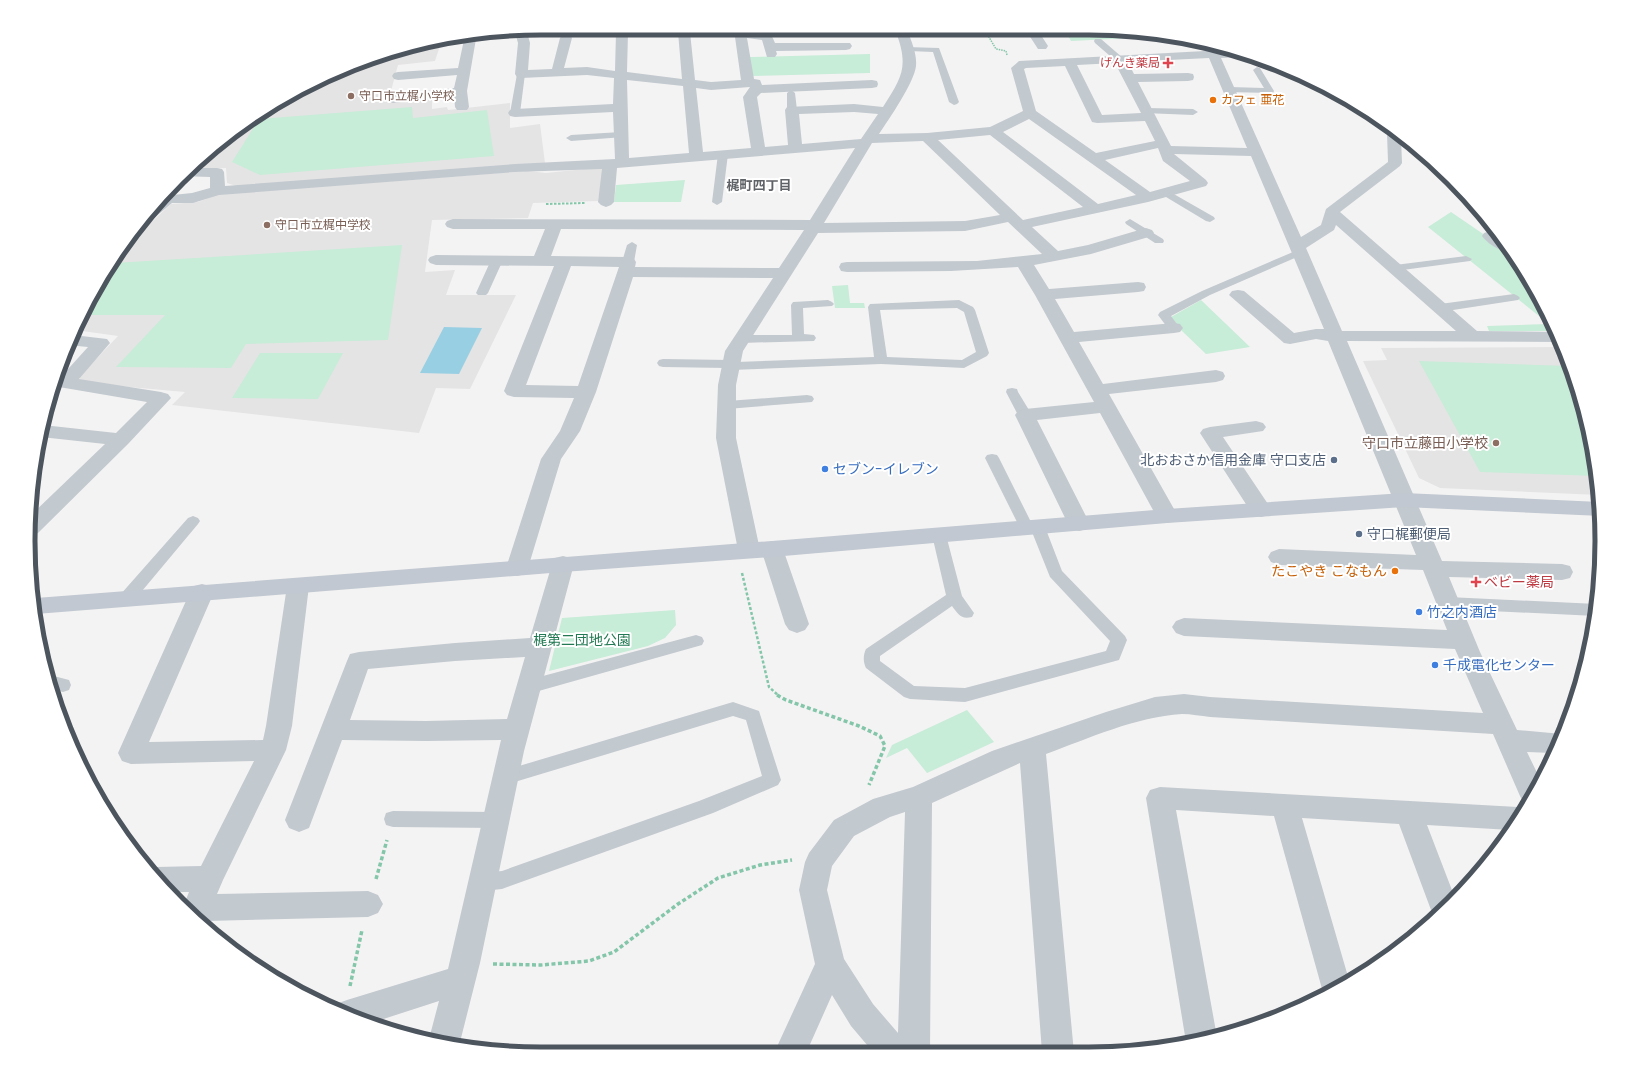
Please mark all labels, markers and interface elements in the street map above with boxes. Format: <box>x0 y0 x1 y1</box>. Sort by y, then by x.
place label: げんき薬局 <box>1100 54 1160 71</box>
marker: げんき薬局 <box>1163 58 1173 68</box>
place label: 守口市立梶小学校 <box>359 87 455 104</box>
marker: 守口市立梶小学校 <box>346 91 356 101</box>
place label: カフェ 亜花 <box>1221 91 1284 108</box>
marker: カフェ 亜花 <box>1208 95 1218 105</box>
district label: 梶町四丁目 <box>726 176 792 195</box>
place label: 守口市立梶中学校 <box>275 216 371 233</box>
marker: 守口市立梶中学校 <box>262 220 272 230</box>
place label: 守口市立藤田小学校 <box>1362 433 1488 453</box>
marker: 守口市立藤田小学校 <box>1491 438 1501 448</box>
place label: 北おおさか信用金庫 守口支店 <box>1140 450 1326 470</box>
marker: 北おおさか信用金庫 守口支店 <box>1329 455 1339 465</box>
place label: セブン-イレブン <box>833 459 939 479</box>
marker: セブン-イレブン <box>820 464 830 474</box>
place label: 守口梶郵便局 <box>1367 524 1451 544</box>
marker: 守口梶郵便局 <box>1354 529 1364 539</box>
place label: たこやき こなもん <box>1271 561 1387 581</box>
marker: たこやき こなもん <box>1390 566 1400 576</box>
place label: ベビー薬局 <box>1484 572 1554 592</box>
marker: ベビー薬局 <box>1471 577 1481 587</box>
place label: 竹之内酒店 <box>1427 602 1497 622</box>
marker: 竹之内酒店 <box>1414 607 1424 617</box>
park label: 梶第二団地公園 <box>533 630 631 650</box>
place label: 千成電化センター <box>1443 655 1555 675</box>
marker: 千成電化センター <box>1430 660 1440 670</box>

